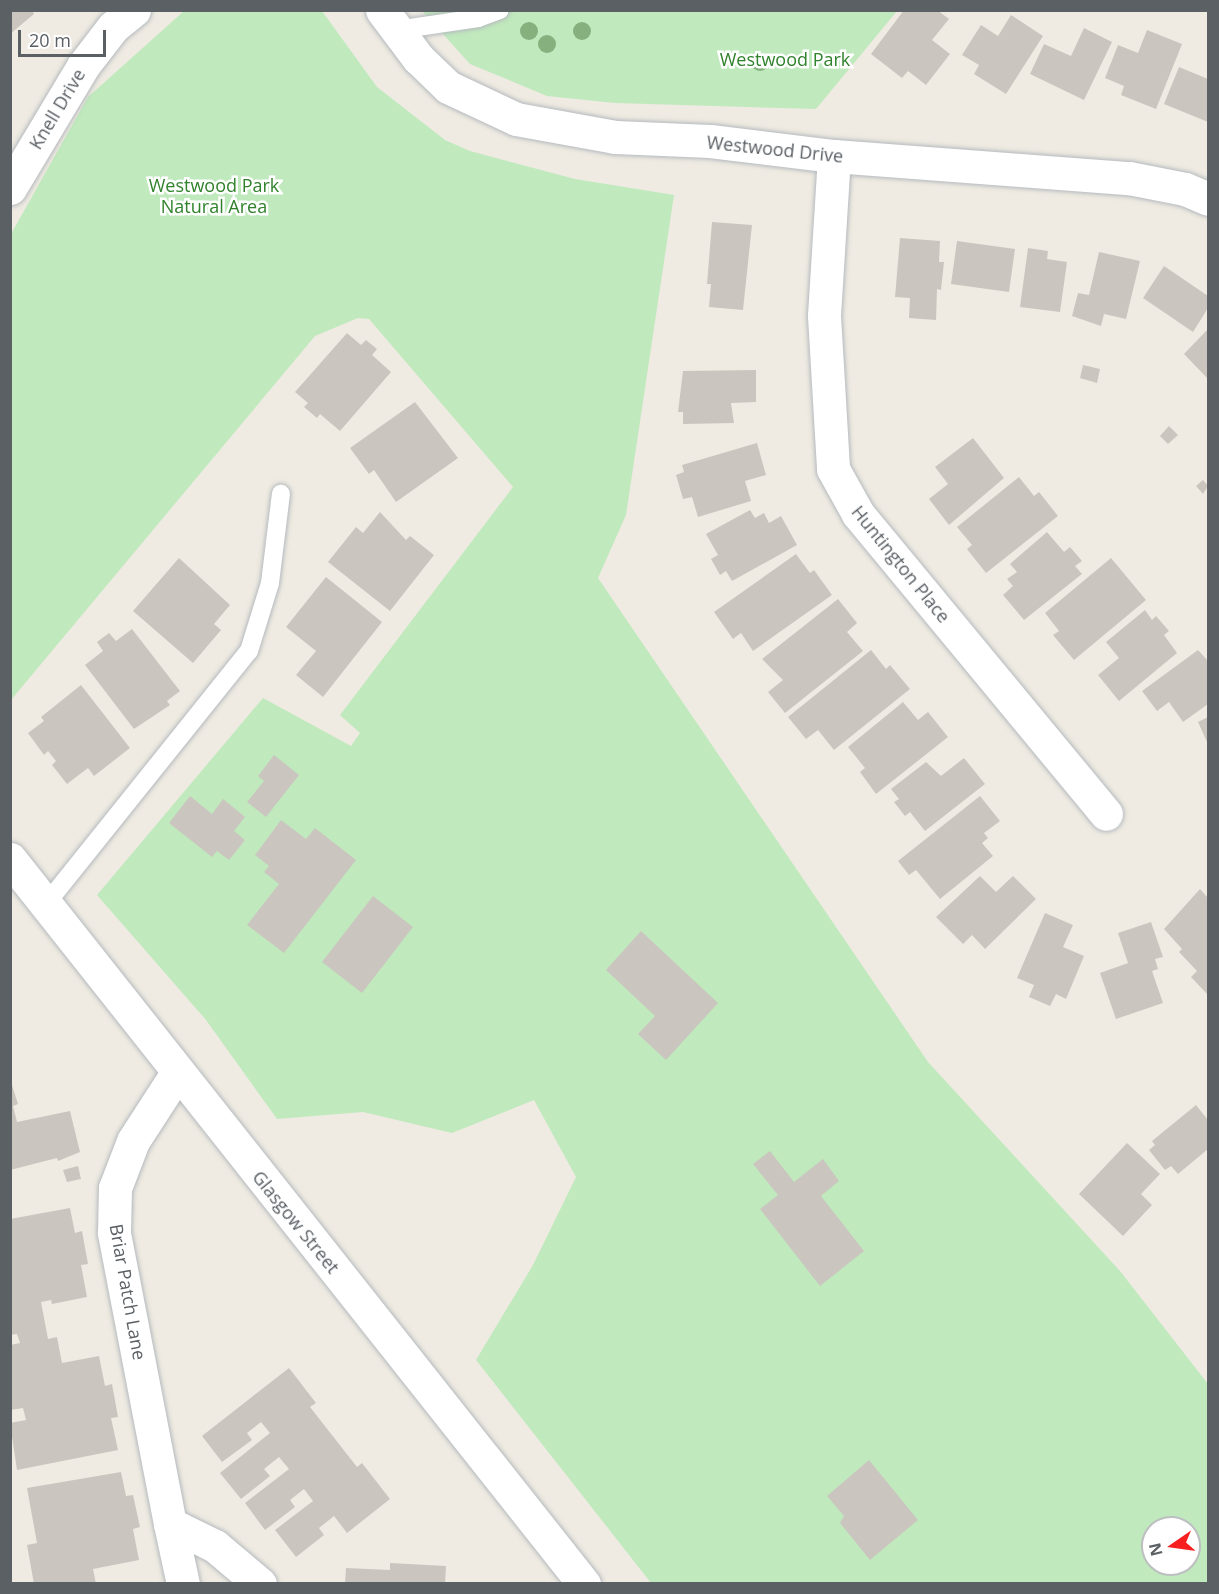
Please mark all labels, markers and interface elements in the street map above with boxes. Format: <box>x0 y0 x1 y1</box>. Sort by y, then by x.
scale bar <box>21 18 110 56</box>
text: 20 m <box>29 28 71 52</box>
park label: Westwood Park <box>720 48 850 70</box>
street label: Knell Drive <box>25 65 89 153</box>
street label: Westwood Drive <box>706 131 844 167</box>
park label: Westwood Park Natural Area <box>149 175 279 218</box>
street label: Huntington Place <box>847 501 955 627</box>
street label: Glasgow Street <box>248 1166 344 1278</box>
street label: Briar Patch Lane <box>105 1222 151 1362</box>
north arrow <box>1141 1516 1201 1576</box>
text: N <box>1143 1541 1168 1558</box>

